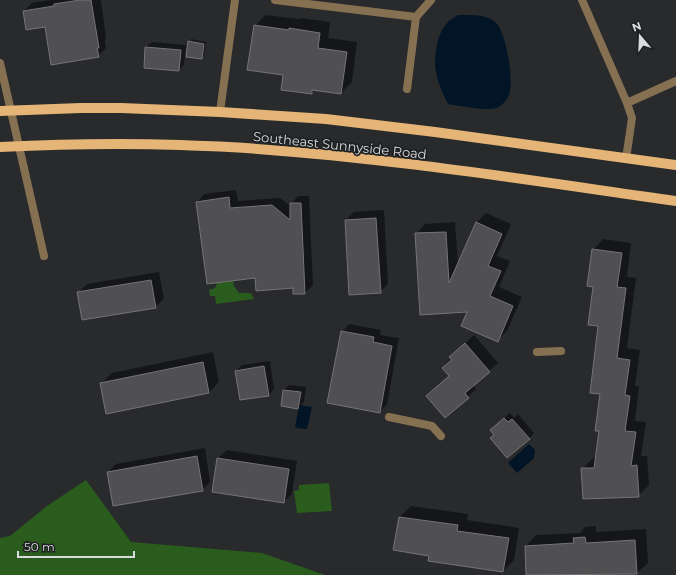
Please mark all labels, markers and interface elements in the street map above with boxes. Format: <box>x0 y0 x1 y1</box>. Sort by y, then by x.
north arrow <box>620 16 660 56</box>
text: N <box>630 18 643 35</box>
street label: Southeast Sunnyside Road <box>253 128 427 162</box>
scale bar <box>18 533 134 559</box>
text: 50 m <box>24 539 55 554</box>

